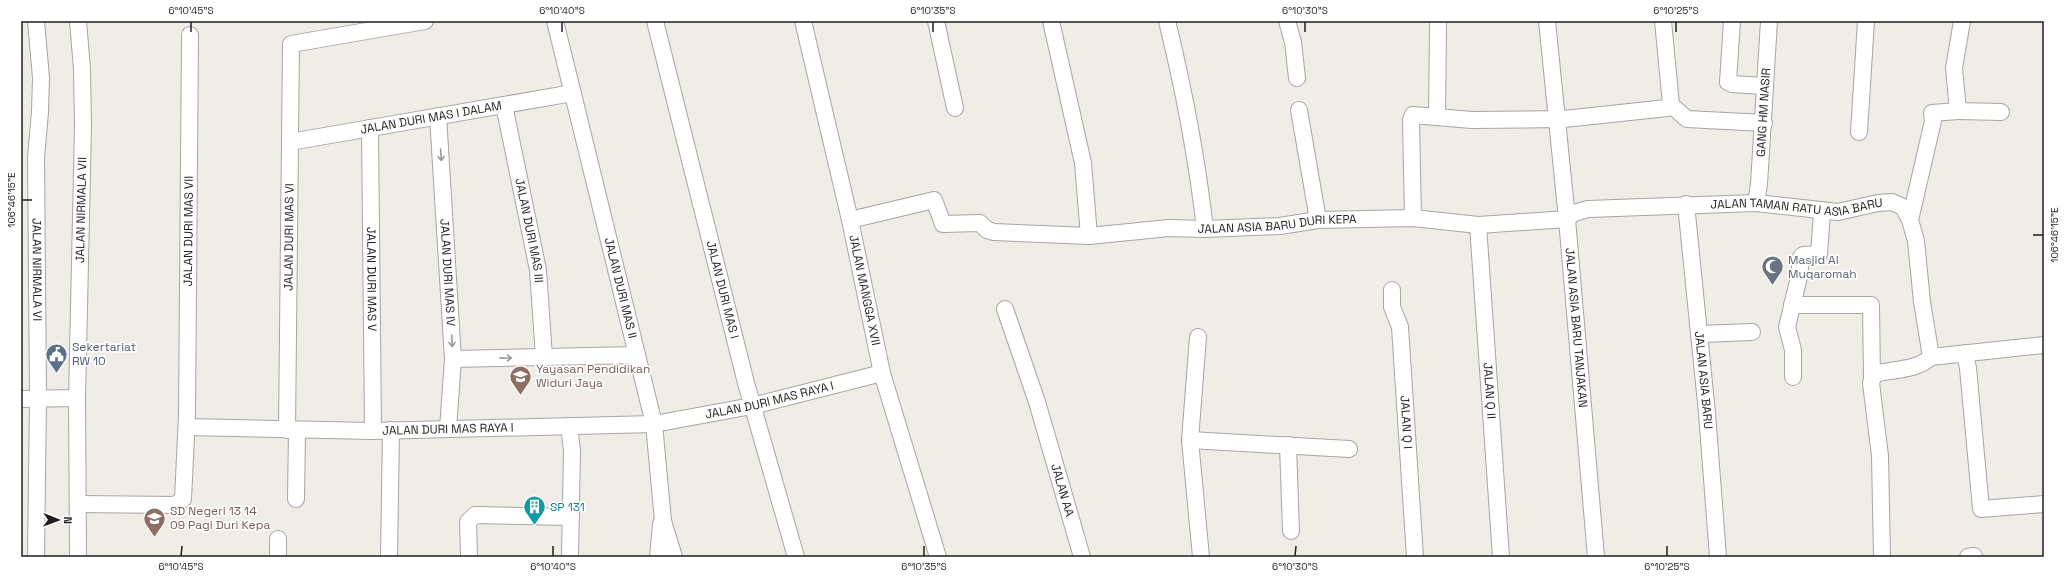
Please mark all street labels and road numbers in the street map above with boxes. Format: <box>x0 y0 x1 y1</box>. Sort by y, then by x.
street label: GANG HM NASIR <box>1753 67 1774 157</box>
street label: JALAN DURI MAS I DALAM <box>359 97 503 138</box>
street label: JALAN NIRMALA VII <box>72 157 90 263</box>
street label: JALAN DURI MAS VII <box>180 176 197 286</box>
street label: JALAN DURI MAS III <box>511 177 547 283</box>
street label: JALAN DURI MAS VI <box>280 183 298 291</box>
street label: JALAN TAMAN RATU ASIA BARU <box>1710 195 1883 220</box>
street label: JALAN ASIA BARU DURI KEPA <box>1197 211 1357 237</box>
street label: JALAN NIRMALA VI <box>29 218 45 321</box>
street label: JALAN DURI MAS IV <box>436 218 459 328</box>
street label: JALAN DURI MAS V <box>363 227 380 332</box>
street label: JALAN MANGGA XVII <box>845 233 884 347</box>
street label: JALAN DURI MAS II <box>601 236 641 340</box>
street label: JALAN DURI MAS I <box>703 239 743 340</box>
street label: JALAN ASIA BARU TANJAKAN <box>1561 247 1591 408</box>
street label: JALAN ASIA BARU <box>1691 330 1716 430</box>
street label: JALAN Q II <box>1480 362 1499 419</box>
street label: JALAN DURI MAS RAYA I <box>704 378 835 422</box>
street label: JALAN Q I <box>1396 395 1416 450</box>
street label: JALAN DURI MAS RAYA I <box>382 419 514 439</box>
street label: JALAN AA <box>1047 462 1078 519</box>

